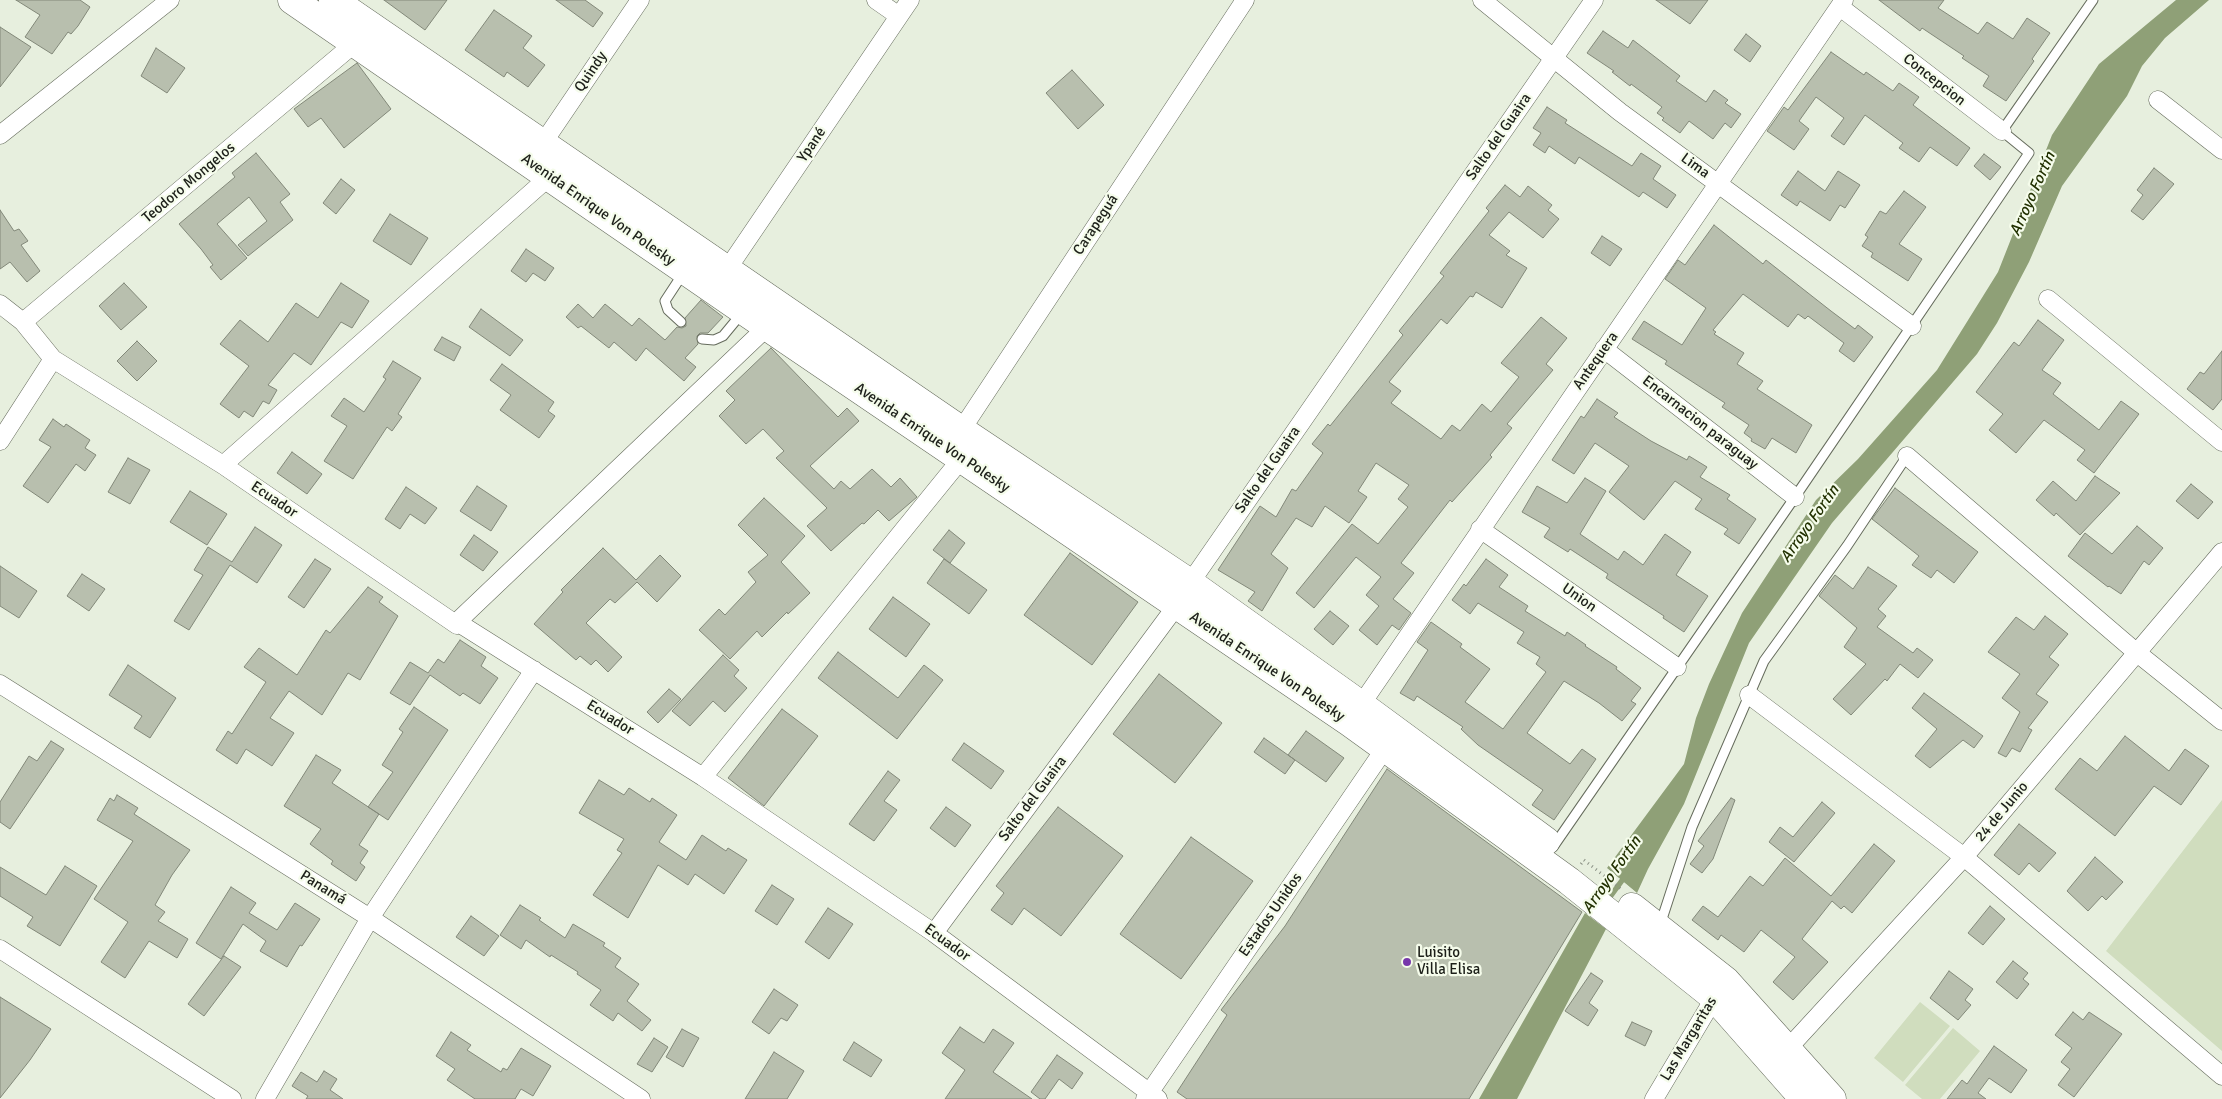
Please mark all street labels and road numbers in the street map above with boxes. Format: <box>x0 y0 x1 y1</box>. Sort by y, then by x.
street label: Quindy <box>571 48 611 96</box>
street label: Concepcion <box>1899 50 1969 110</box>
street label: Salto del Guaira <box>1462 90 1536 184</box>
street label: Ypané <box>794 124 830 166</box>
street label: Teodoro Mongelos <box>139 139 239 227</box>
street label: Avenida Enrique Von Polesky <box>518 150 678 270</box>
street label: Lima <box>1677 150 1713 182</box>
street label: Carapeguá <box>1070 191 1122 259</box>
street label: Antequera <box>1570 329 1622 393</box>
street label: Encarnacion paraguay <box>1638 372 1762 474</box>
street label: Avenida Enrique Von Polesky <box>851 379 1013 497</box>
street label: Salto del Guaira <box>1231 423 1305 517</box>
street label: Ecuador <box>247 478 301 522</box>
street label: Union <box>1558 580 1600 616</box>
street label: Avenida Enrique Von Polesky <box>1186 608 1348 726</box>
street label: Ecuador <box>583 696 637 740</box>
street label: Salto del Guaira <box>995 753 1071 845</box>
street label: 24 de Junio <box>1972 778 2032 846</box>
street label: Panamá <box>297 867 349 909</box>
street label: Estados Unidos <box>1236 870 1306 960</box>
street label: Ecuador <box>921 920 973 966</box>
street label: Las Margaritas <box>1657 994 1721 1084</box>

